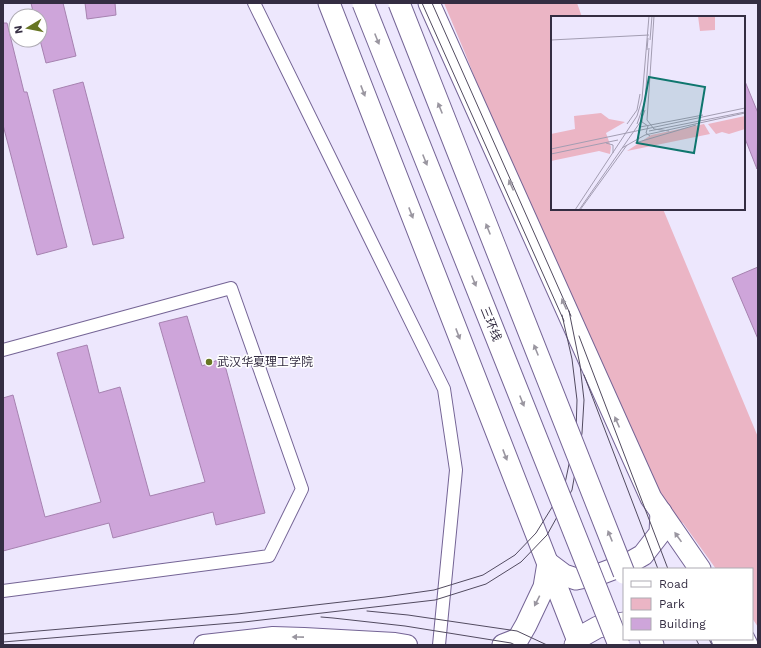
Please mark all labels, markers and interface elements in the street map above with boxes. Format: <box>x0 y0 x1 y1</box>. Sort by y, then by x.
north arrow <box>8 8 48 48</box>
inset map <box>551 16 745 210</box>
text: N <box>12 25 26 35</box>
one-way arrow <box>375 34 381 46</box>
one-way arrow <box>361 86 367 98</box>
one-way arrow <box>437 102 443 114</box>
one-way arrow <box>423 154 429 166</box>
one-way arrow <box>508 179 514 191</box>
one-way arrow <box>408 207 414 219</box>
one-way arrow <box>485 223 491 235</box>
one-way arrow <box>471 275 477 287</box>
one-way arrow <box>561 298 567 309</box>
street label: 三环线 <box>478 305 504 343</box>
one-way arrow <box>455 328 461 339</box>
one-way arrow <box>533 344 539 356</box>
place label: 武汉华夏理工学院 <box>217 355 313 369</box>
marker: 武汉华夏理工学院 <box>204 357 214 367</box>
one-way arrow <box>519 396 525 407</box>
one-way arrow <box>614 417 620 428</box>
one-way arrow <box>503 449 509 461</box>
one-way arrow <box>606 530 612 542</box>
one-way arrow <box>674 531 682 542</box>
legend <box>623 568 753 640</box>
text: Road <box>659 577 688 591</box>
one-way arrow <box>534 595 541 606</box>
text: Park <box>659 597 685 611</box>
text: Building <box>659 617 706 631</box>
one-way arrow <box>292 634 304 641</box>

